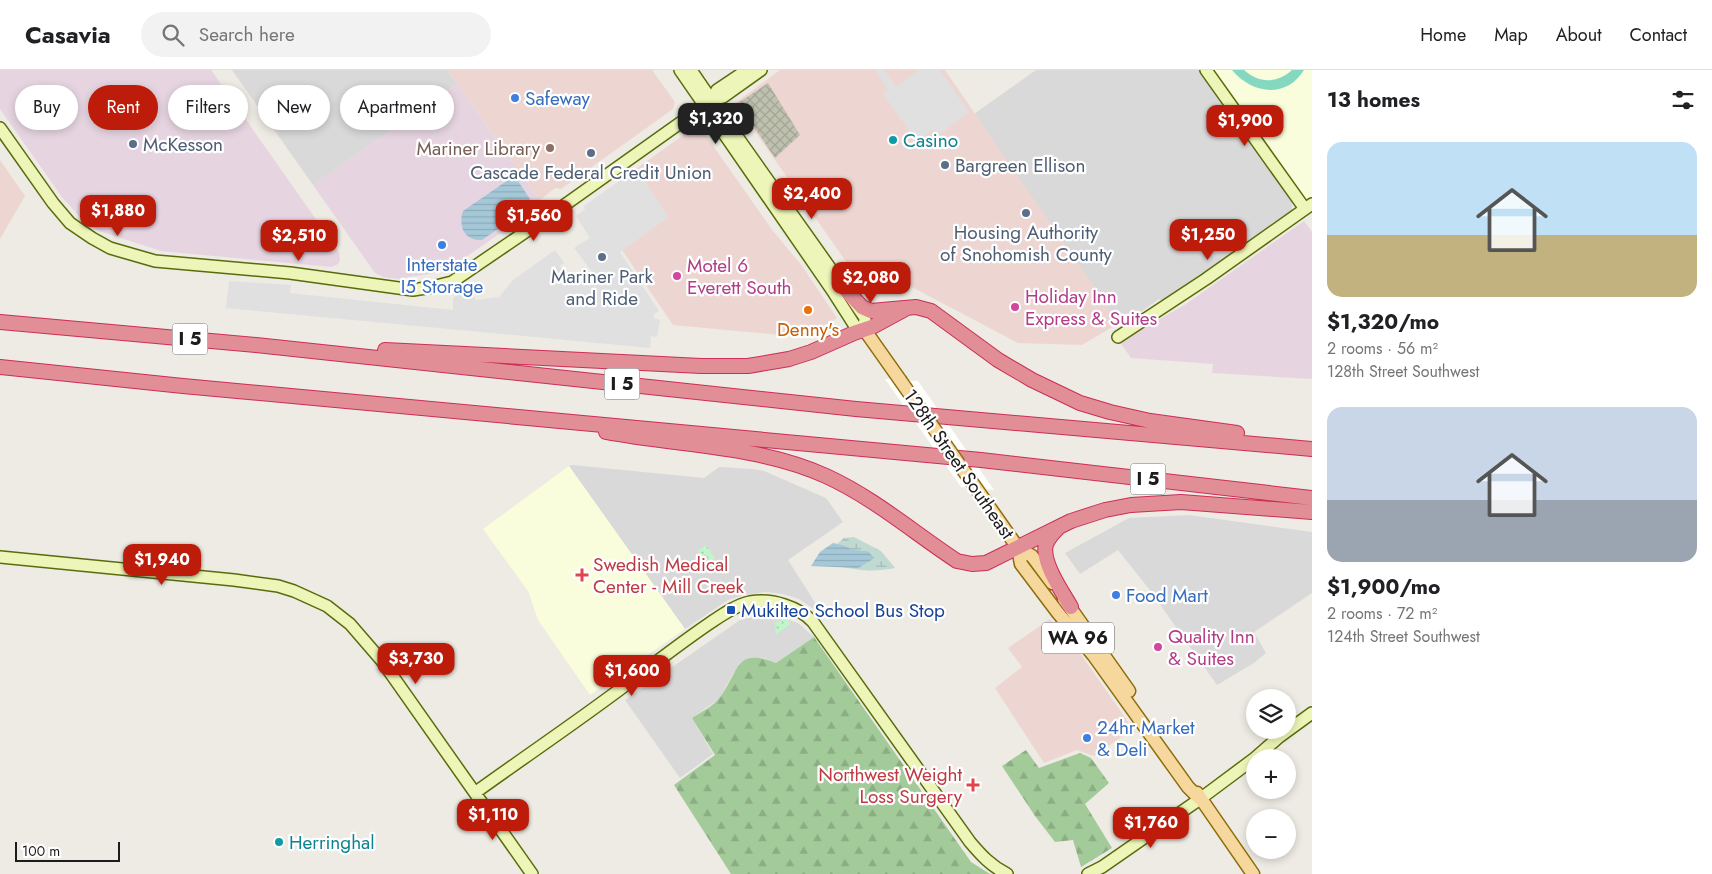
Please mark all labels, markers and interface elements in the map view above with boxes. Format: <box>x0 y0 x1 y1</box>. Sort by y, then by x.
search box <box>141 12 491 57</box>
text: Casavia <box>25 17 111 52</box>
icon: search <box>159 21 187 49</box>
text: Search here <box>199 21 295 48</box>
text: Home <box>1420 22 1466 48</box>
text: Map <box>1494 22 1528 48</box>
text: About <box>1556 22 1601 48</box>
text: Contact <box>1629 22 1687 48</box>
chip: Buy <box>15 85 78 130</box>
chip: Rent <box>88 85 158 130</box>
chip: Filters <box>168 85 248 130</box>
chip: New <box>258 85 330 130</box>
chip: Apartment <box>340 85 454 130</box>
place label: Safeway <box>525 85 590 112</box>
text: 13 homes <box>1327 85 1420 115</box>
icon: filters <box>1669 86 1697 114</box>
marker: Safeway <box>509 92 521 104</box>
pin: $1,320 <box>675 102 757 145</box>
pin: $1,900 <box>1204 104 1286 147</box>
text: $1,320 <box>689 107 743 130</box>
text: $1,900 <box>1217 109 1273 132</box>
place label: Casino <box>903 127 958 154</box>
place label: McKesson <box>143 131 223 158</box>
marker: Casino <box>887 134 899 146</box>
place label: Mariner Library <box>417 135 541 162</box>
marker: McKesson <box>127 138 139 150</box>
marker: Mariner Library <box>544 142 556 154</box>
marker: Cascade Federal Credit Union <box>585 147 597 159</box>
place label: Bargreen Ellison <box>955 152 1085 179</box>
place label: Cascade Federal Credit Union <box>470 159 712 186</box>
marker: Bargreen Ellison <box>939 159 951 171</box>
icon: home <box>1467 175 1557 265</box>
pin: $2,400 <box>771 178 853 220</box>
text: $2,400 <box>783 182 841 205</box>
pin: $1,880 <box>77 194 159 237</box>
text: $1,880 <box>91 199 145 222</box>
pin: $1,560 <box>493 200 575 242</box>
text: $1,560 <box>507 204 561 227</box>
marker: Housing Authority of Snohomish County <box>1020 207 1032 219</box>
pin: $1,250 <box>1167 218 1249 261</box>
place label: Housing Authority of Snohomish County <box>940 219 1113 268</box>
pin: $2,510 <box>258 220 340 262</box>
text: $1,250 <box>1181 223 1235 246</box>
text: $2,510 <box>272 224 326 247</box>
marker: Interstate I5 Storage <box>436 239 448 251</box>
place label: Interstate I5 Storage <box>401 251 484 300</box>
marker: Mariner Park and Ride <box>596 251 608 263</box>
place label: Motel 6 Everett South <box>687 252 791 301</box>
pin: $2,080 <box>830 262 912 304</box>
place label: Mariner Park and Ride <box>551 263 654 312</box>
text: $2,080 <box>843 266 899 289</box>
marker: Motel 6 Everett South <box>671 270 683 282</box>
place label: Holiday Inn Express & Suites <box>1025 283 1157 332</box>
marker: Holiday Inn Express & Suites <box>1009 301 1021 313</box>
marker: Denny's <box>802 304 814 316</box>
text: $1,320/mo <box>1327 307 1439 337</box>
place label: Denny's <box>777 316 839 343</box>
road number: I 5 <box>172 323 208 354</box>
text: 2 rooms · 56 m² <box>1327 337 1438 360</box>
text: 128th Street Southwest <box>1327 360 1479 383</box>
road number: I 5 <box>604 368 640 399</box>
street label: 128th Street Southeast <box>897 384 1021 545</box>
icon: home <box>1467 440 1557 530</box>
road number: I 5 <box>1130 464 1166 494</box>
pin: $1,940 <box>121 544 203 586</box>
text: $1,940 <box>134 548 190 571</box>
place label: Swedish Medical Center - Mill Creek <box>593 551 745 600</box>
marker: Swedish Medical Center - Mill Creek <box>575 568 589 582</box>
text: $1,900/mo <box>1327 572 1440 602</box>
place label: Food Mart <box>1126 582 1208 609</box>
marker: Food Mart <box>1110 589 1122 601</box>
place label: Mukilteo School Bus Stop <box>741 597 945 624</box>
text: 2 rooms · 72 m² <box>1327 602 1437 625</box>
marker: Mukilteo School Bus Stop <box>725 604 737 616</box>
road number: WA 96 <box>1042 622 1114 654</box>
place label: Quality Inn & Suites <box>1168 623 1255 672</box>
text: 124th Street Southwest <box>1327 625 1480 648</box>
marker: Quality Inn & Suites <box>1152 641 1164 653</box>
pin: $3,730 <box>375 642 457 685</box>
text: $3,730 <box>388 647 444 670</box>
pin: $1,600 <box>591 654 673 697</box>
text: $1,600 <box>604 659 660 682</box>
map controls <box>1246 689 1296 859</box>
button: layers <box>1246 689 1296 739</box>
place label: 24hr Market & Deli <box>1097 714 1195 763</box>
marker: 24hr Market & Deli <box>1081 732 1093 744</box>
button: + <box>1246 749 1296 799</box>
place label: Northwest Weight Loss Surgery <box>818 761 963 810</box>
marker: Northwest Weight Loss Surgery <box>966 778 980 792</box>
pin: $1,110 <box>452 798 534 841</box>
text: $1,110 <box>468 803 518 826</box>
pin: $1,760 <box>1110 806 1192 849</box>
button: − <box>1246 809 1296 859</box>
text: $1,760 <box>1124 811 1178 834</box>
place label: Herringhal <box>289 829 375 856</box>
marker: Herringhal <box>273 836 285 848</box>
scale bar <box>15 839 120 862</box>
text: 100 m <box>22 841 60 861</box>

